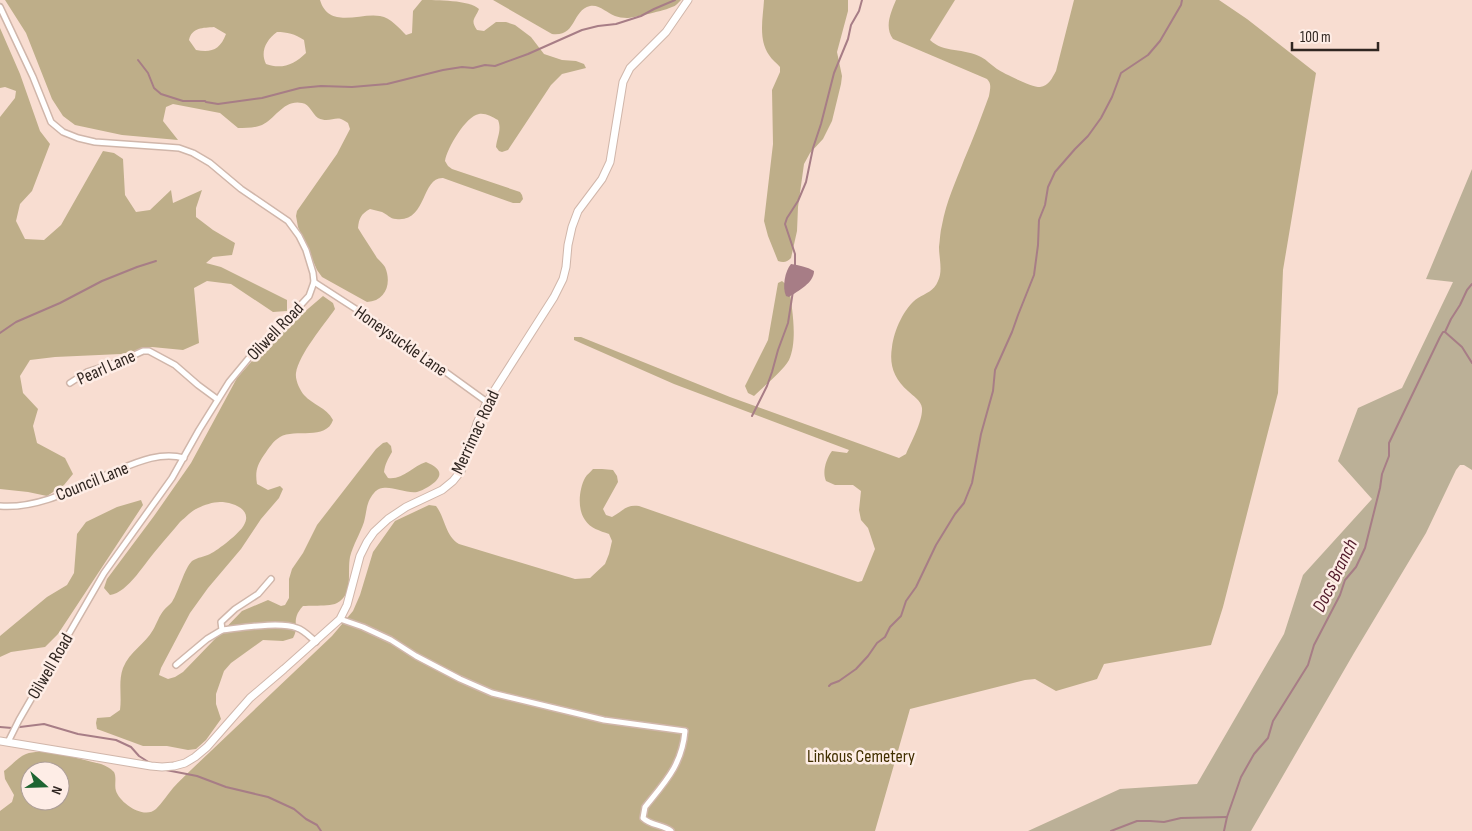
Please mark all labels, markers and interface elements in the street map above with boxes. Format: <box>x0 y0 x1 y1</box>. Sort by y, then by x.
scale bar <box>1292 20 1378 52</box>
text: 100 m <box>1300 28 1331 47</box>
street label: Oilwell Road <box>243 298 308 365</box>
street label: Honeysuckle Lane <box>350 302 451 381</box>
street label: Pearl Lane <box>74 345 139 390</box>
street label: Merrimac Road <box>447 387 504 478</box>
street label: Council Lane <box>53 457 132 506</box>
water label: Docs Branch <box>1308 535 1363 616</box>
street label: Oilwell Road <box>23 630 78 703</box>
park label: Linkous Cemetery <box>807 746 915 767</box>
north arrow <box>20 761 70 811</box>
text: N <box>47 784 66 797</box>

